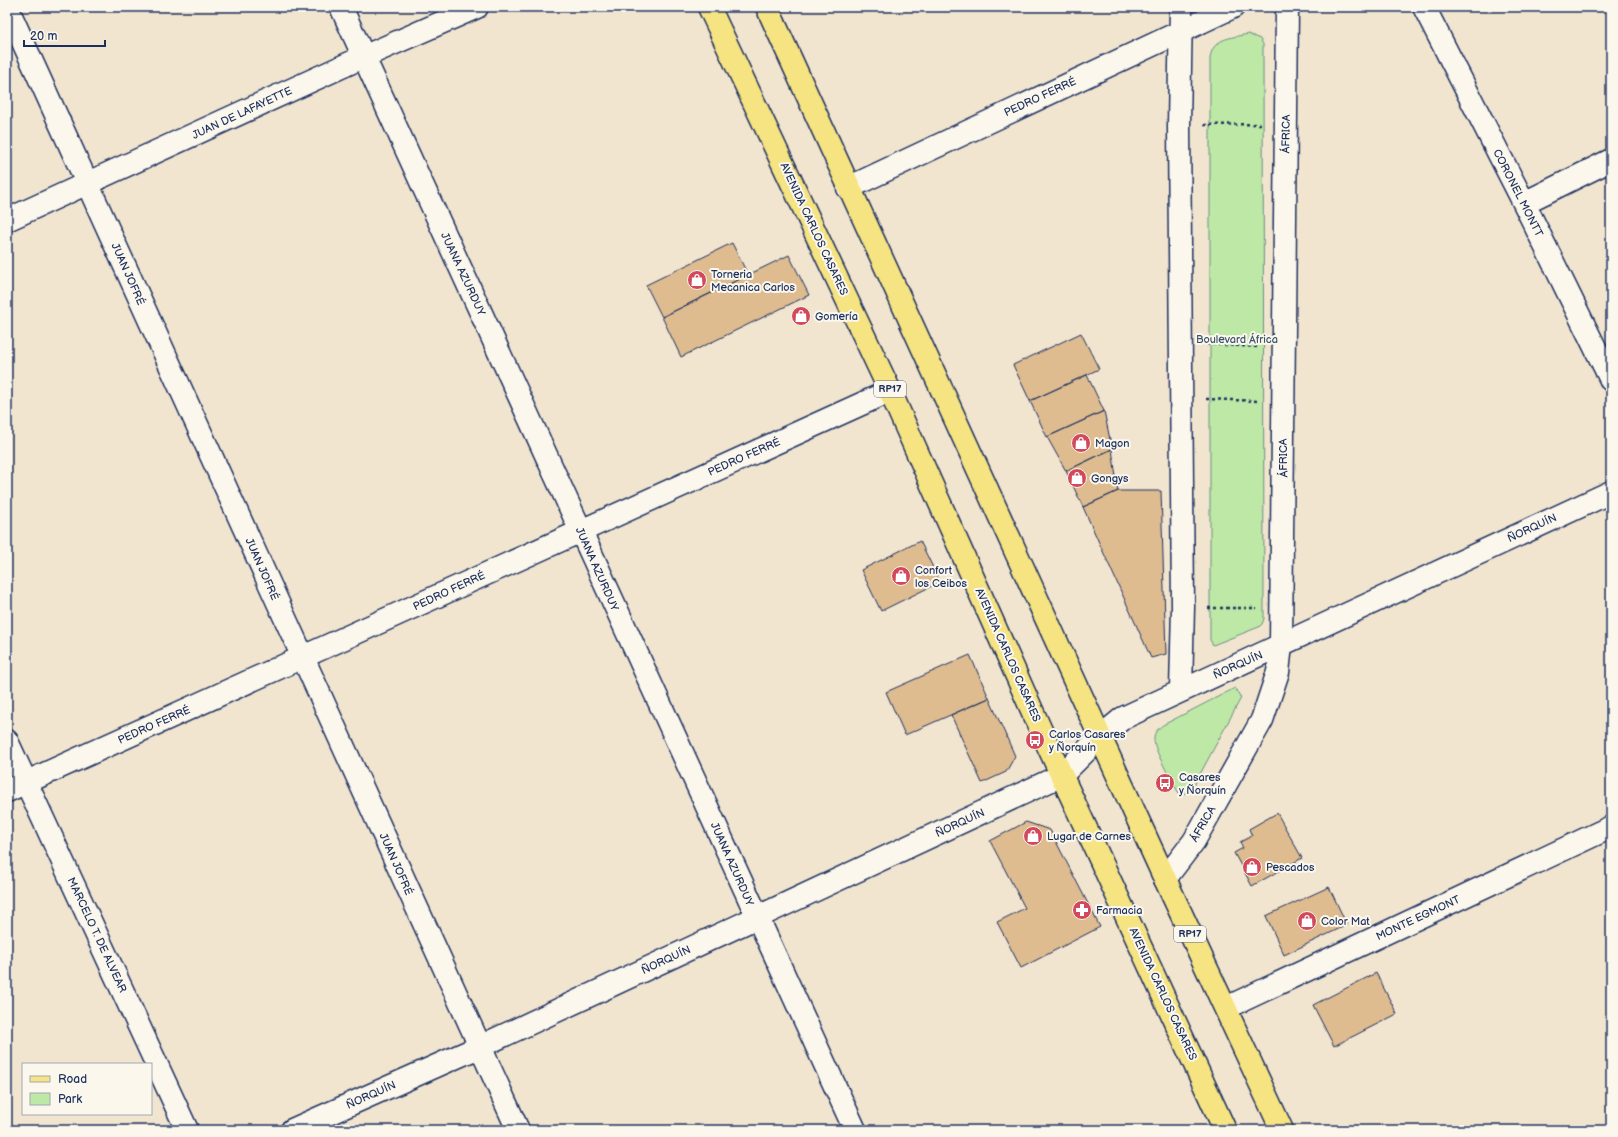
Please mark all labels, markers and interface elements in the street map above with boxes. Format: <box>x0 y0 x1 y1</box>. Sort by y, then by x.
scale bar <box>24 22 105 48</box>
text: 20 m <box>30 29 57 44</box>
street label: PEDRO FERRÉ <box>1002 74 1078 119</box>
street label: JUAN DE LAFAYETTE <box>190 84 294 142</box>
street label: ÁFRICA <box>1278 114 1293 154</box>
street label: CORONEL MONTT <box>1490 147 1546 239</box>
street label: AVENIDA CARLOS CASARES <box>777 161 851 298</box>
street label: JUANA AZURDUY <box>438 230 488 318</box>
street label: JUAN JOFRÉ <box>109 241 148 307</box>
place label: Torneria Mecanica Carlos <box>711 268 796 294</box>
shop icon: Torneria Mecanica Carlos <box>686 269 708 291</box>
shop icon: Gomería <box>790 305 812 327</box>
place label: Gomería <box>815 310 858 323</box>
park label: Boulevard África <box>1196 332 1278 346</box>
road number: RP17 <box>874 381 906 397</box>
shop icon: Magon <box>1070 432 1092 454</box>
street label: PEDRO FERRÉ <box>705 434 782 479</box>
place label: Magon <box>1095 437 1130 450</box>
street label: ÁFRICA <box>1276 438 1290 478</box>
shop icon: Gongys <box>1066 467 1088 489</box>
place label: Gongys <box>1091 472 1129 485</box>
street label: ÑORQUÍN <box>1505 510 1559 545</box>
street label: JUANA AZURDUY <box>573 525 622 613</box>
street label: JUAN JOFRÉ <box>243 536 282 602</box>
place label: Confort los Ceibos <box>915 564 967 590</box>
shop icon: Confort los Ceibos <box>890 565 912 587</box>
street label: PEDRO FERRÉ <box>411 568 487 613</box>
street label: AVENIDA CARLOS CASARES <box>973 586 1044 724</box>
street label: ÑORQUÍN <box>1211 647 1265 682</box>
street label: PEDRO FERRÉ <box>115 702 192 747</box>
place label: Carlos Casares y Ñorquín <box>1048 728 1126 754</box>
bus stop icon: Carlos Casares y Ñorquín <box>1024 729 1046 751</box>
place label: Casares y Ñorquín <box>1178 771 1226 797</box>
bus stop icon: Casares y Ñorquín <box>1154 772 1176 794</box>
street label: ÁFRICA <box>1187 803 1219 844</box>
street label: ÑORQUÍN <box>933 805 987 840</box>
street label: JUANA AZURDUY <box>708 820 757 908</box>
shop icon: Lugar de Carnes <box>1022 825 1044 847</box>
place label: Lugar de Carnes <box>1047 830 1132 843</box>
street label: JUAN JOFRÉ <box>377 831 416 897</box>
shop icon: Pescados <box>1241 856 1263 878</box>
place label: Pescados <box>1266 861 1315 874</box>
street label: MARCELO T. DE ALVEAR <box>65 875 130 995</box>
street label: MONTE EGMONT <box>1374 893 1462 943</box>
pharmacy icon: Farmacia <box>1071 899 1093 921</box>
place label: Farmacia <box>1096 904 1142 917</box>
shop icon: Color Mat <box>1296 910 1318 932</box>
place label: Color Mat <box>1321 915 1370 928</box>
street label: AVENIDA CARLOS CASARES <box>1126 926 1200 1063</box>
road number: RP17 <box>1174 926 1206 942</box>
street label: ÑORQUÍN <box>639 942 693 977</box>
legend <box>22 1063 152 1115</box>
text: Road <box>58 1072 87 1087</box>
street label: ÑORQUÍN <box>344 1077 398 1112</box>
text: Park <box>58 1092 82 1107</box>

